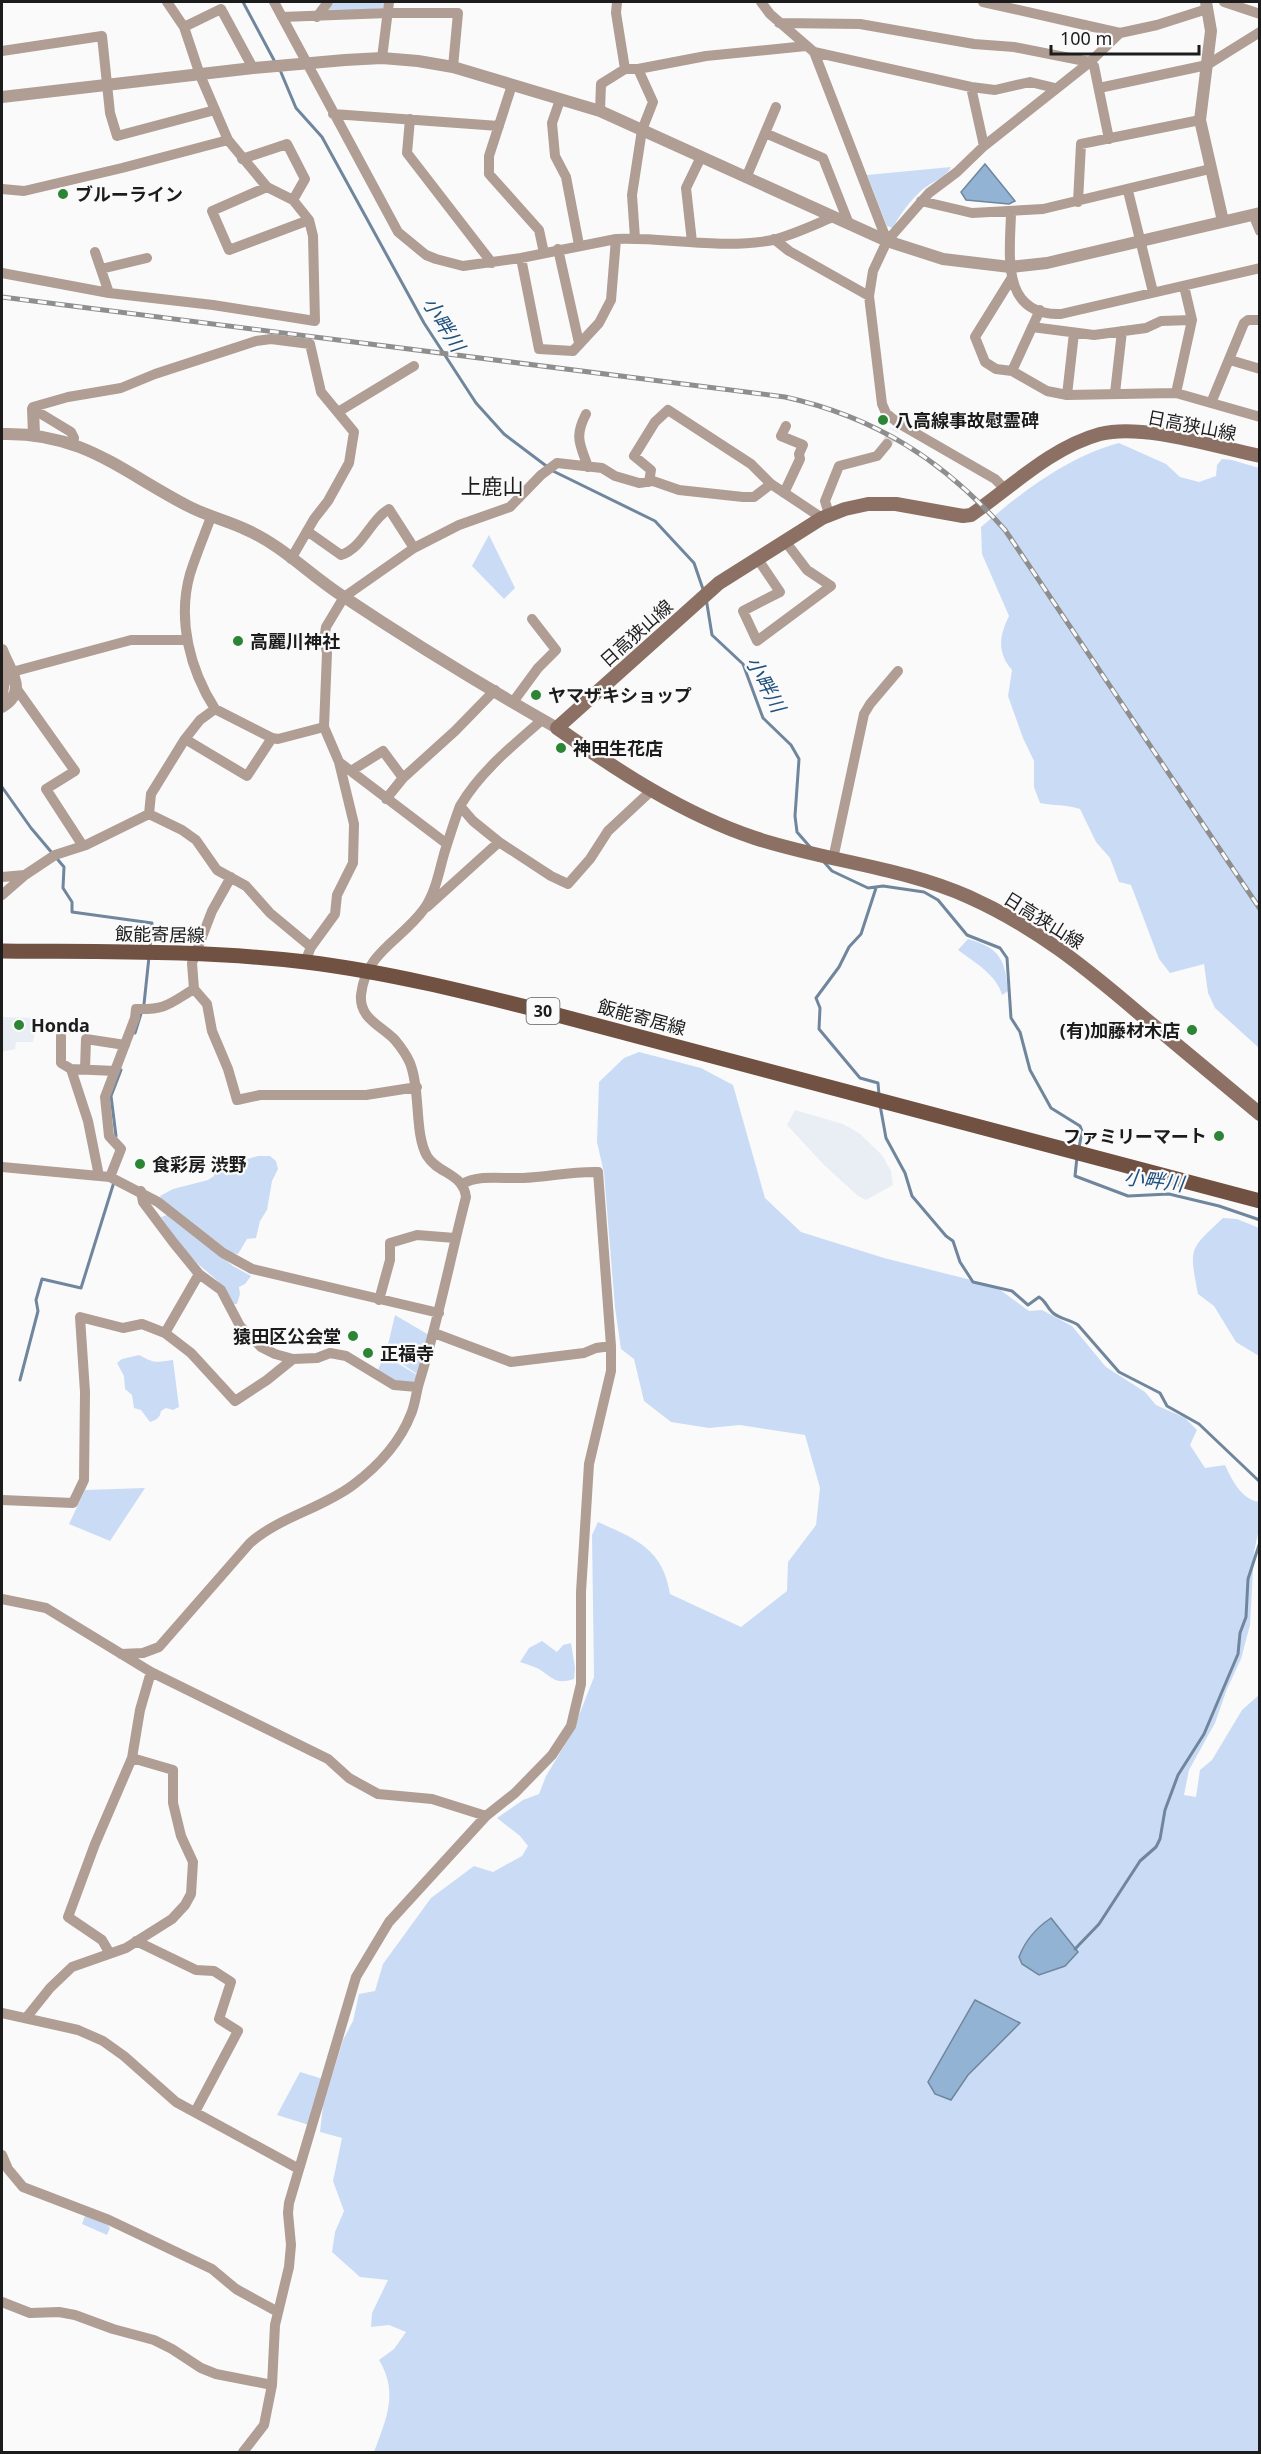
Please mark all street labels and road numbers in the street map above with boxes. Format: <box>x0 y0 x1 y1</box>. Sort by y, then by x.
street label: 日高狭山線 <box>1146 405 1238 445</box>
street label: 日高狭山線 <box>595 594 677 672</box>
street label: 日高狭山線 <box>999 886 1089 954</box>
street label: 飯能寄居線 <box>115 921 205 947</box>
street label: 飯能寄居線 <box>595 994 689 1040</box>
road number: 30 <box>526 998 560 1024</box>

